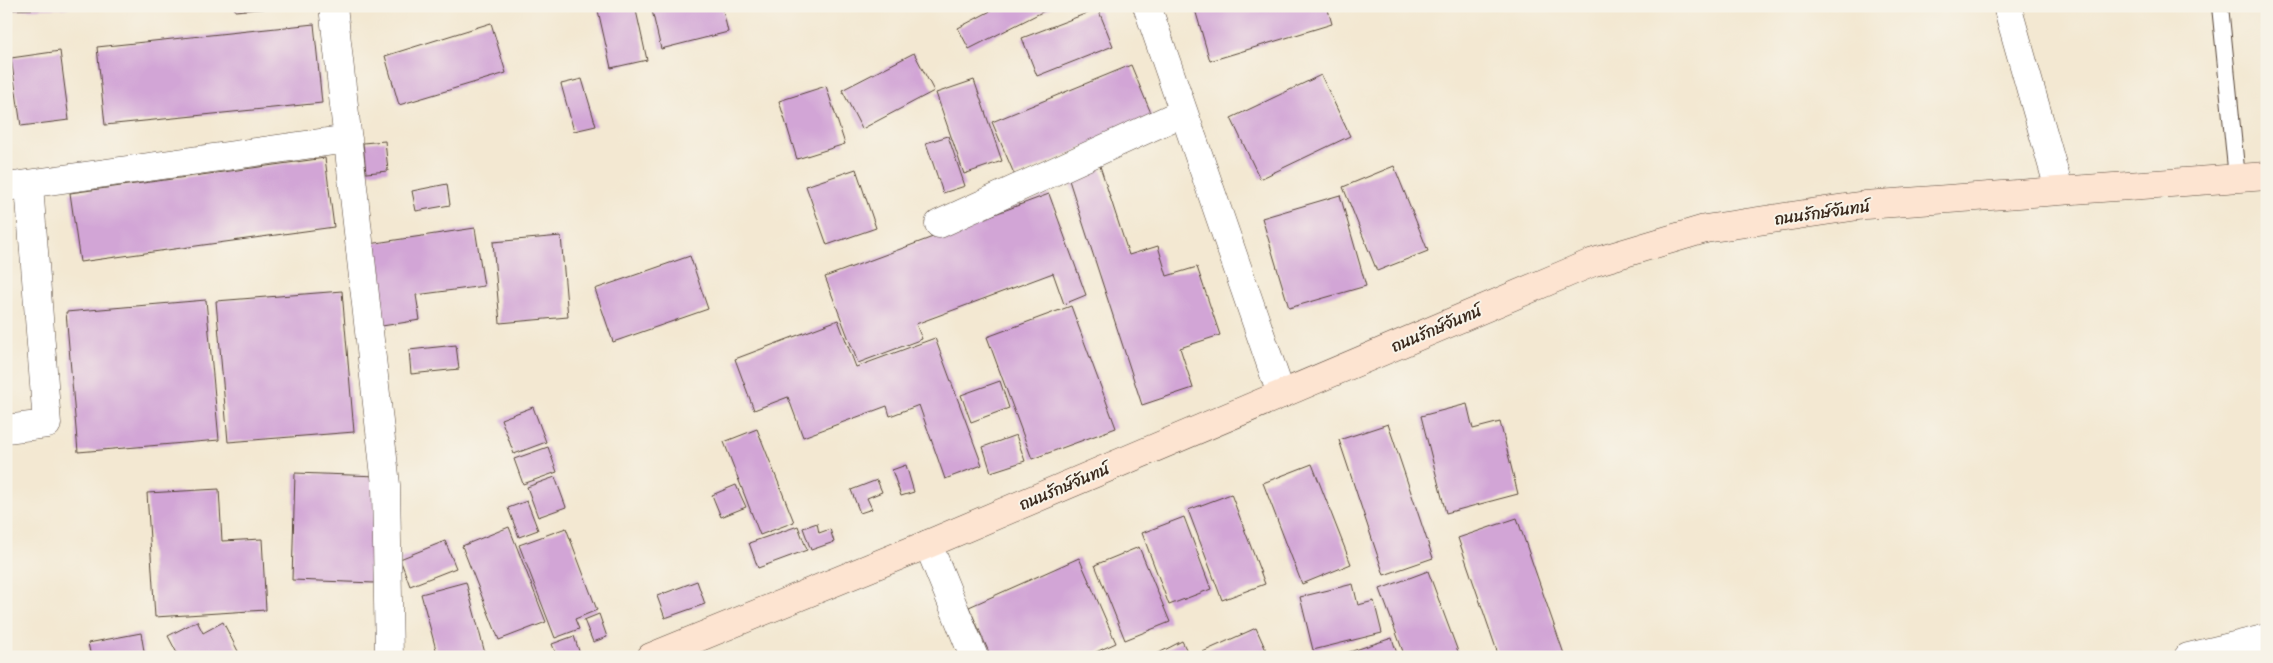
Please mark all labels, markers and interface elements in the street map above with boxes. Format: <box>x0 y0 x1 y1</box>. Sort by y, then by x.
street label: ถนนรักษ์จันทน์ <box>1772 191 1875 234</box>
street label: ถนนรักษ์จันทน์ <box>1386 295 1489 361</box>
street label: ถนนรักษ์จันทน์ <box>1014 453 1117 519</box>

